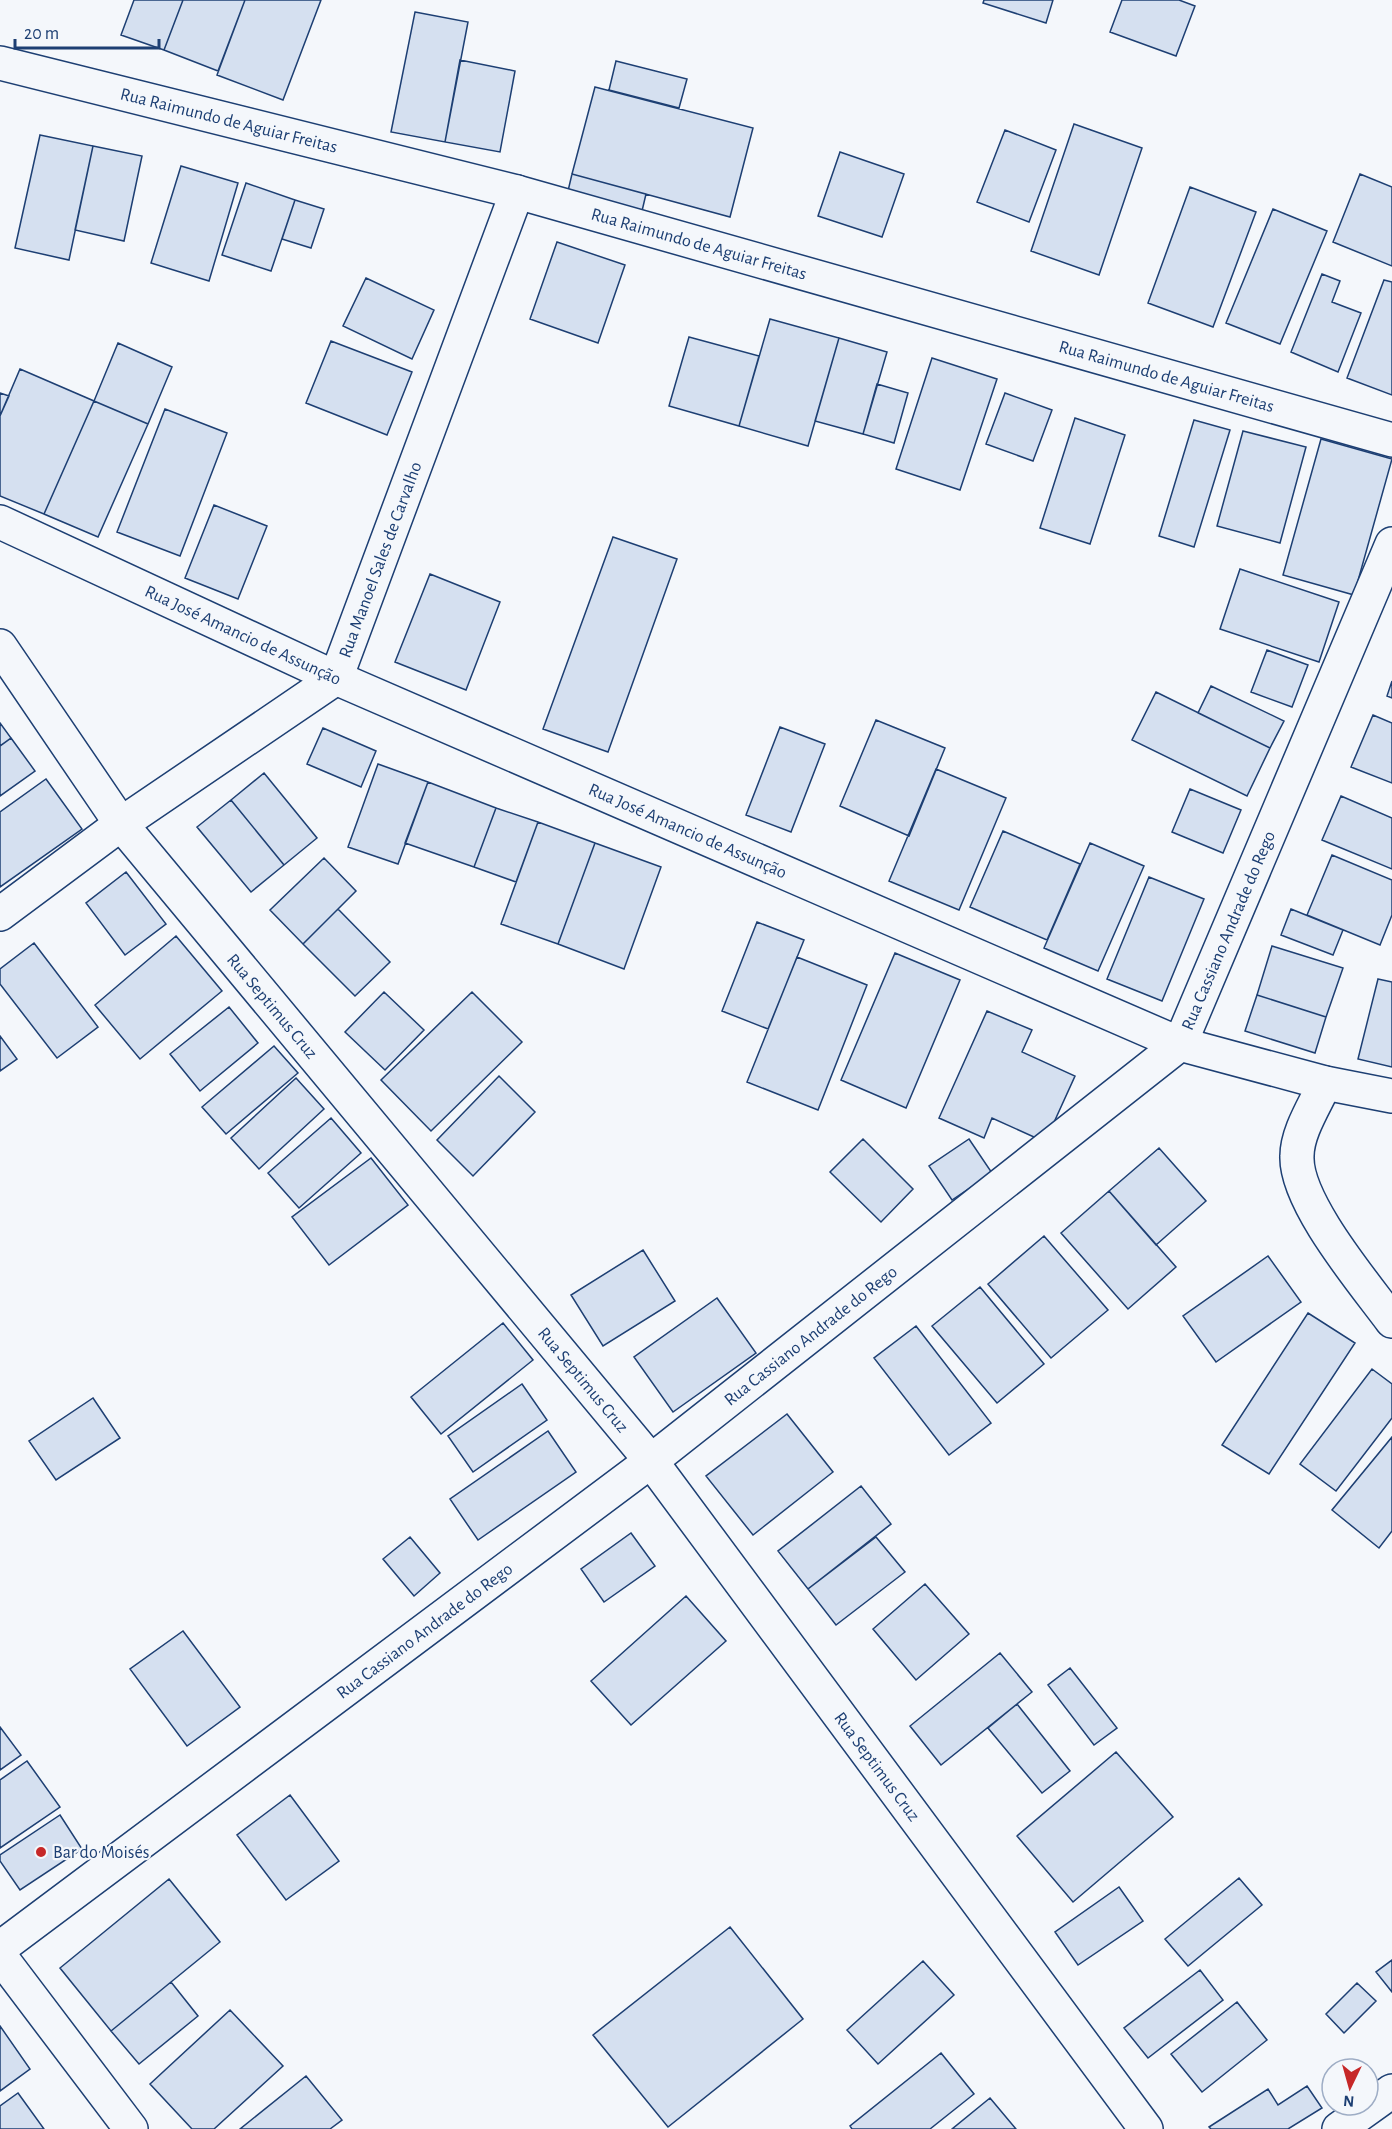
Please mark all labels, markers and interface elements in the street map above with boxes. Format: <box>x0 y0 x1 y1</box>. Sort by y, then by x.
scale bar <box>15 12 159 50</box>
text: 20 m <box>24 25 59 43</box>
street label: Rua Raimundo de Aguiar Freitas <box>118 85 339 157</box>
street label: Rua Raimundo de Aguiar Freitas <box>589 205 808 284</box>
street label: Rua Raimundo de Aguiar Freitas <box>1057 338 1276 416</box>
street label: Rua Manoel Sales de Carvalho <box>336 459 426 660</box>
street label: Rua José Amancio de Assunção <box>142 583 343 689</box>
street label: Rua José Amancio de Assunção <box>586 781 789 882</box>
street label: Rua Cassiano Andrade do Rego <box>1179 828 1279 1033</box>
street label: Rua Septimus Cruz <box>223 951 320 1063</box>
street label: Rua Cassiano Andrade do Rego <box>721 1263 901 1410</box>
street label: Rua Septimus Cruz <box>534 1324 631 1436</box>
street label: Rua Cassiano Andrade do Rego <box>334 1560 516 1703</box>
street label: Rua Septimus Cruz <box>830 1709 923 1825</box>
place label: Bar do Moisés <box>53 1844 149 1862</box>
marker: Bar do Moisés <box>34 1845 48 1859</box>
north arrow <box>1320 2057 1380 2117</box>
text: N <box>1343 2092 1355 2109</box>

